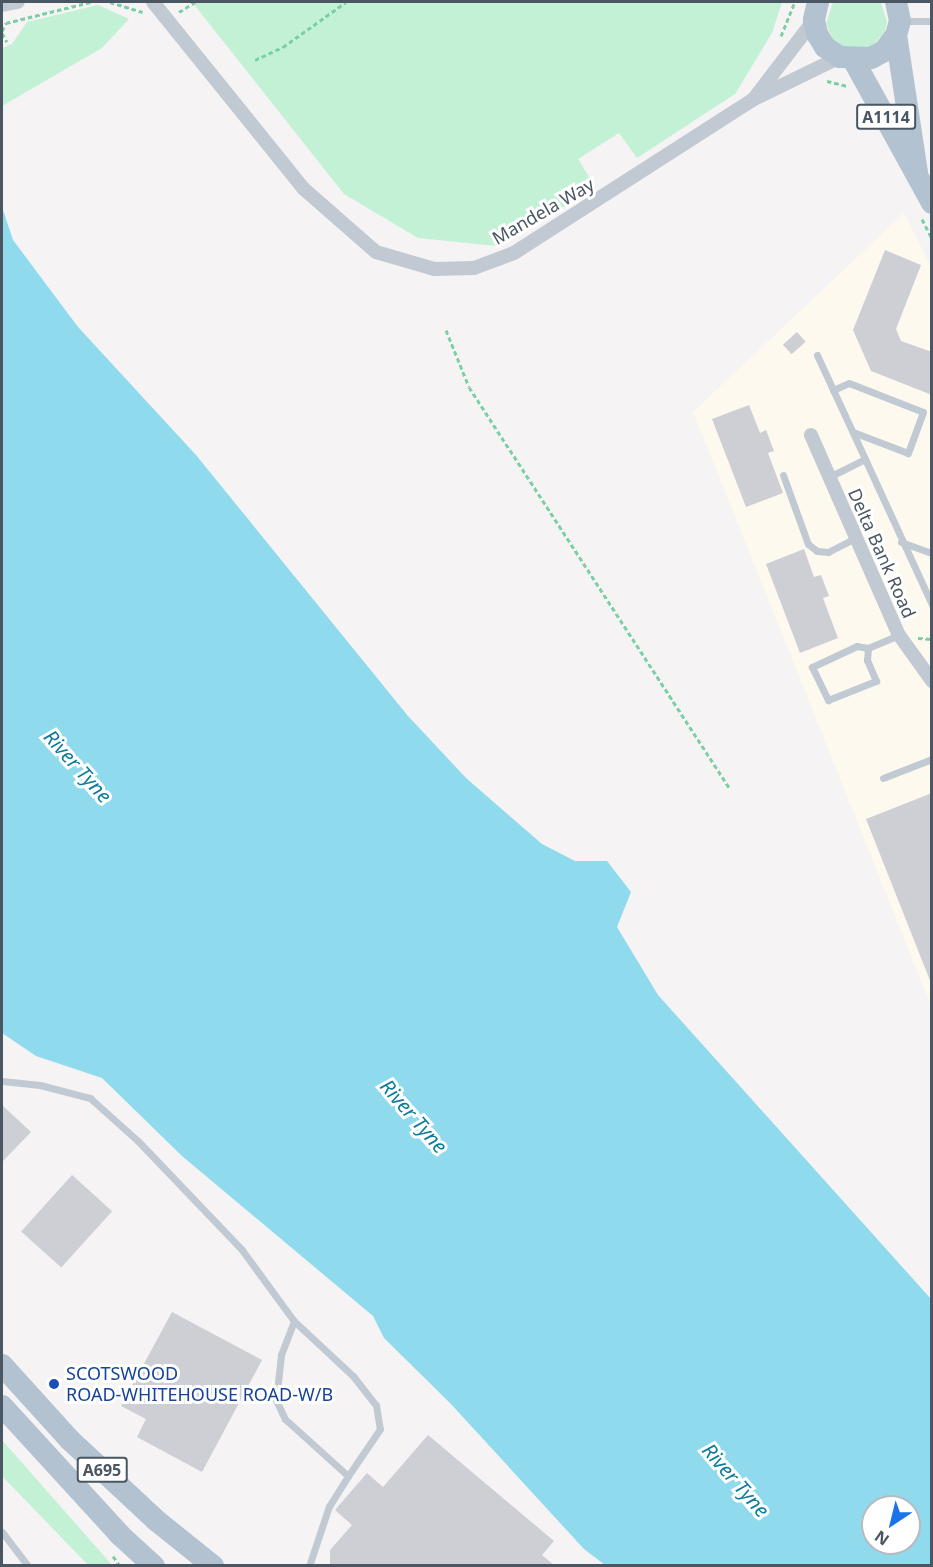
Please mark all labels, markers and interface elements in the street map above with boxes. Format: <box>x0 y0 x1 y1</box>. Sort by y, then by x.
road number: A1114 <box>856 104 916 130</box>
street label: Mandela Way <box>488 173 598 249</box>
street label: Delta Bank Road <box>844 485 920 621</box>
water label: River Tyne <box>39 725 117 807</box>
water label: River Tyne <box>376 1074 452 1158</box>
place label: SCOTSWOOD ROAD-WHITEHOUSE ROAD-W/B <box>66 1363 333 1406</box>
marker: SCOTSWOOD ROAD-WHITEHOUSE ROAD-W/B <box>47 1377 61 1391</box>
water label: River Tyne <box>698 1438 774 1522</box>
road number: A695 <box>76 1457 128 1483</box>
north arrow <box>861 1495 921 1555</box>
text: N <box>870 1525 893 1551</box>

